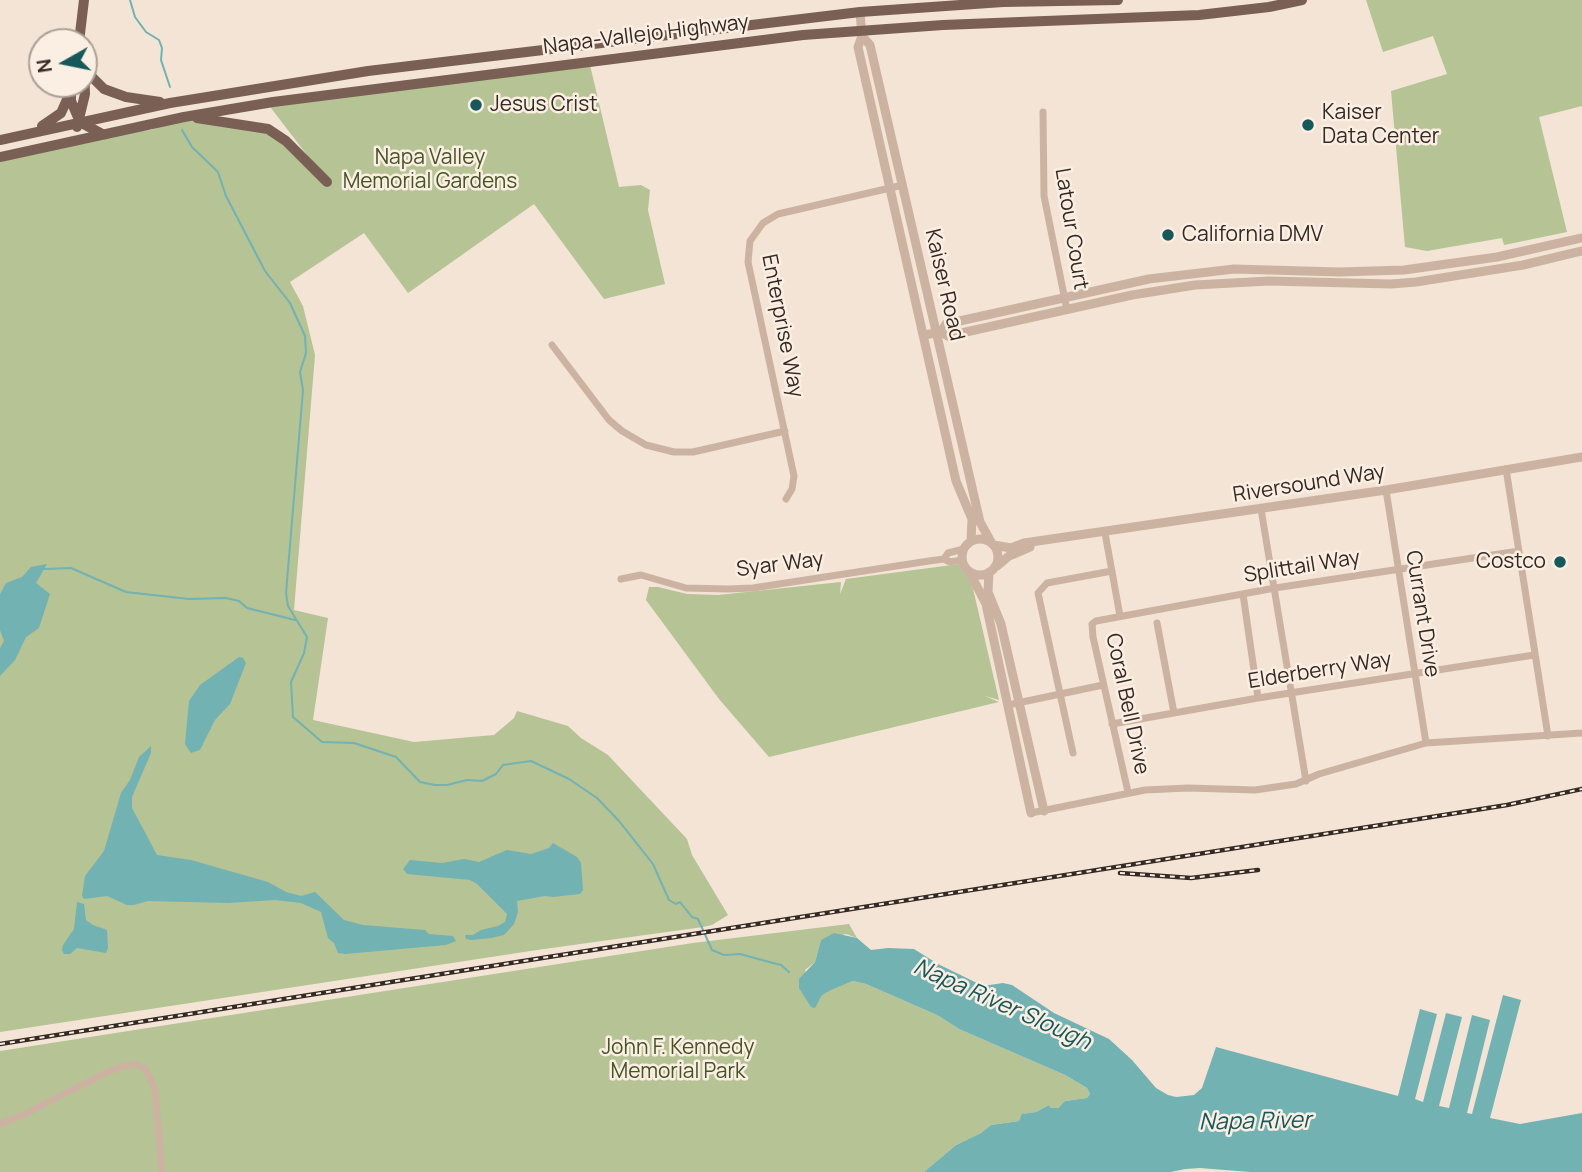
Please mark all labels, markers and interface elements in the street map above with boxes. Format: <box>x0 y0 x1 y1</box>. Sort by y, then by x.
street label: Napa-Vallejo Highway <box>542 10 750 60</box>
north arrow <box>28 28 98 98</box>
text: N <box>30 57 58 75</box>
place label: Jesus Crist <box>490 92 598 118</box>
marker: Jesus Crist <box>468 97 484 113</box>
place label: Kaiser Data Center <box>1322 100 1439 150</box>
marker: Kaiser Data Center <box>1300 117 1316 133</box>
park label: Napa Valley Memorial Gardens <box>343 145 517 195</box>
street label: Latour Court <box>1049 166 1093 292</box>
place label: California DMV <box>1182 222 1323 248</box>
street label: Kaiser Road <box>919 227 969 343</box>
marker: California DMV <box>1160 227 1176 243</box>
street label: Enterprise Way <box>756 252 808 400</box>
street label: Riversound Way <box>1231 460 1387 508</box>
street label: Splittail Way <box>1242 545 1362 589</box>
street label: Syar Way <box>735 547 825 583</box>
street label: Currant Drive <box>1400 549 1444 679</box>
place label: Costco <box>1476 549 1546 575</box>
marker: Costco <box>1552 554 1568 570</box>
street label: Coral Bell Drive <box>1100 631 1154 777</box>
street label: Elderberry Way <box>1246 647 1394 695</box>
water label: Napa River Slough <box>909 954 1095 1056</box>
park label: John F. Kennedy Memorial Park <box>601 1035 755 1085</box>
water label: Napa River <box>1199 1107 1311 1137</box>

